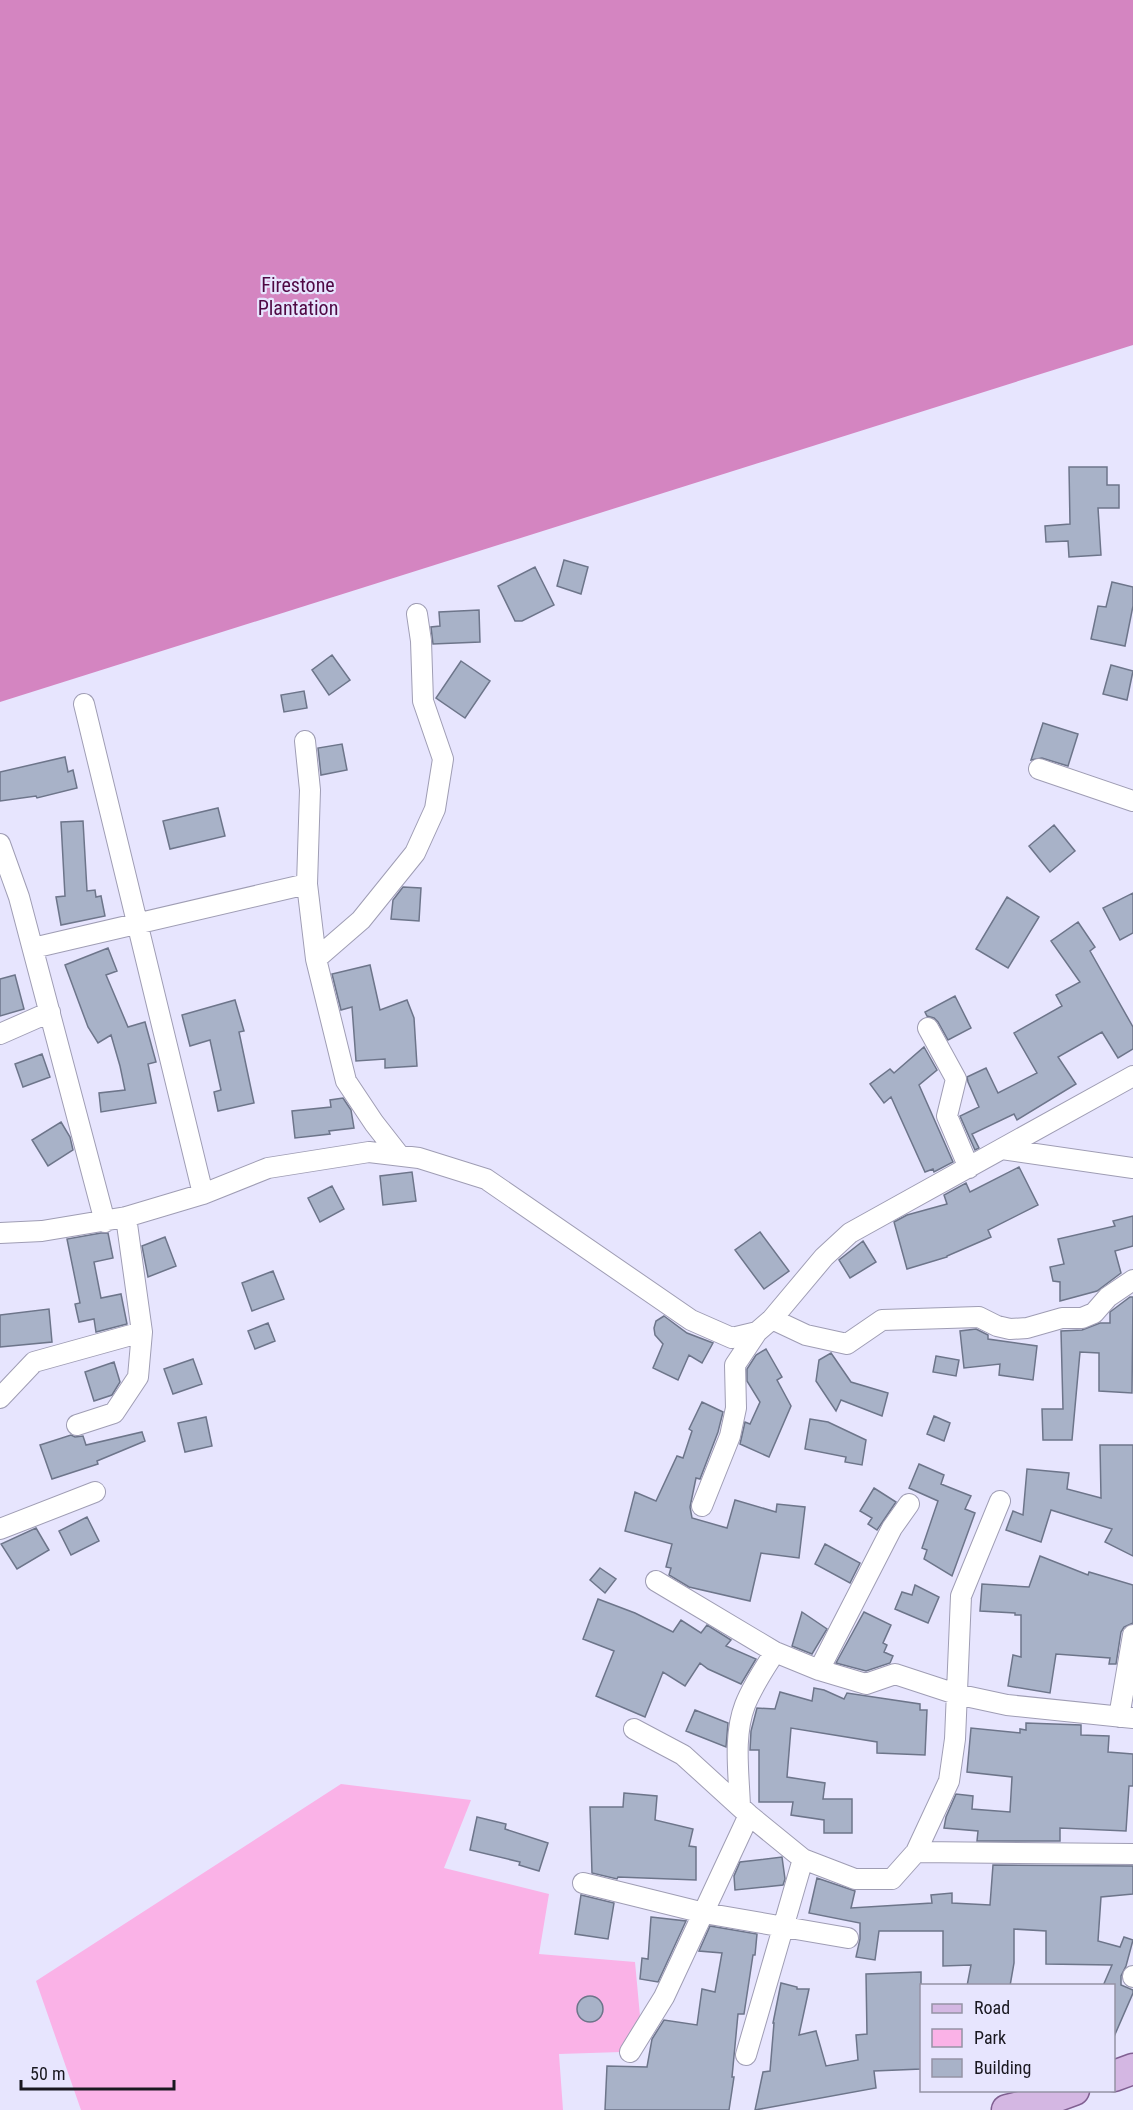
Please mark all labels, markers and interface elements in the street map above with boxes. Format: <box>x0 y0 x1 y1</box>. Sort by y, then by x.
park label: Firestone Plantation <box>258 273 338 320</box>
legend <box>920 1984 1115 2092</box>
text: Road <box>974 1997 1010 2018</box>
text: Park <box>974 2027 1006 2048</box>
scale bar <box>21 2053 174 2091</box>
text: Building <box>974 2057 1031 2078</box>
text: 50 m <box>30 2063 65 2084</box>

